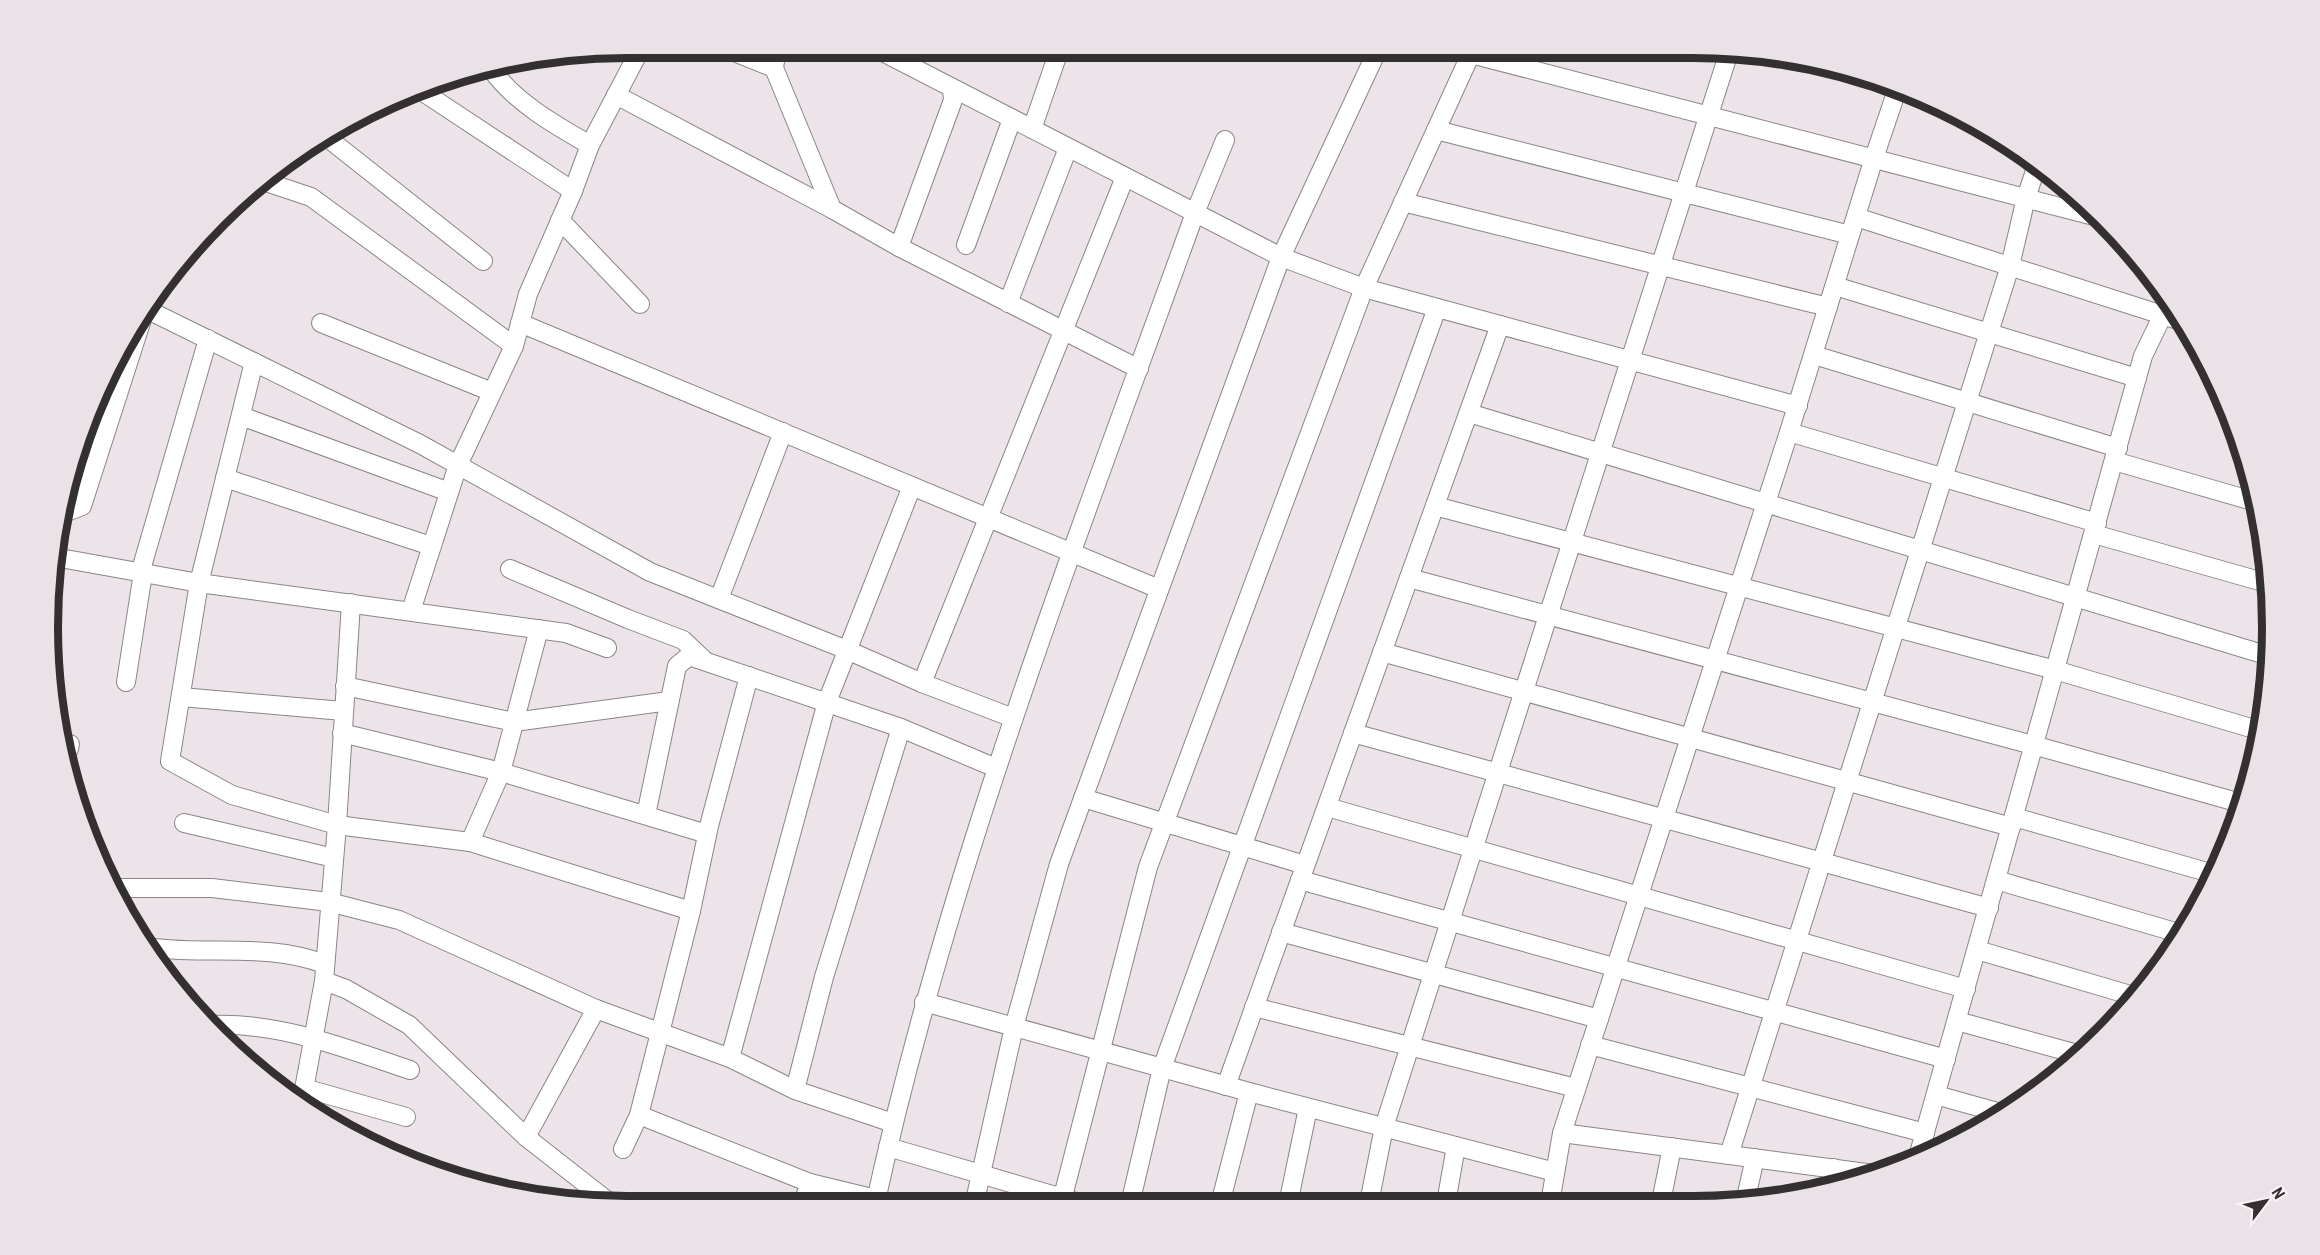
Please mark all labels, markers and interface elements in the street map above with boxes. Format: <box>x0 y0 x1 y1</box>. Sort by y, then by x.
north arrow <box>2236 1171 2296 1231</box>
text: N <box>2268 1184 2289 1203</box>

